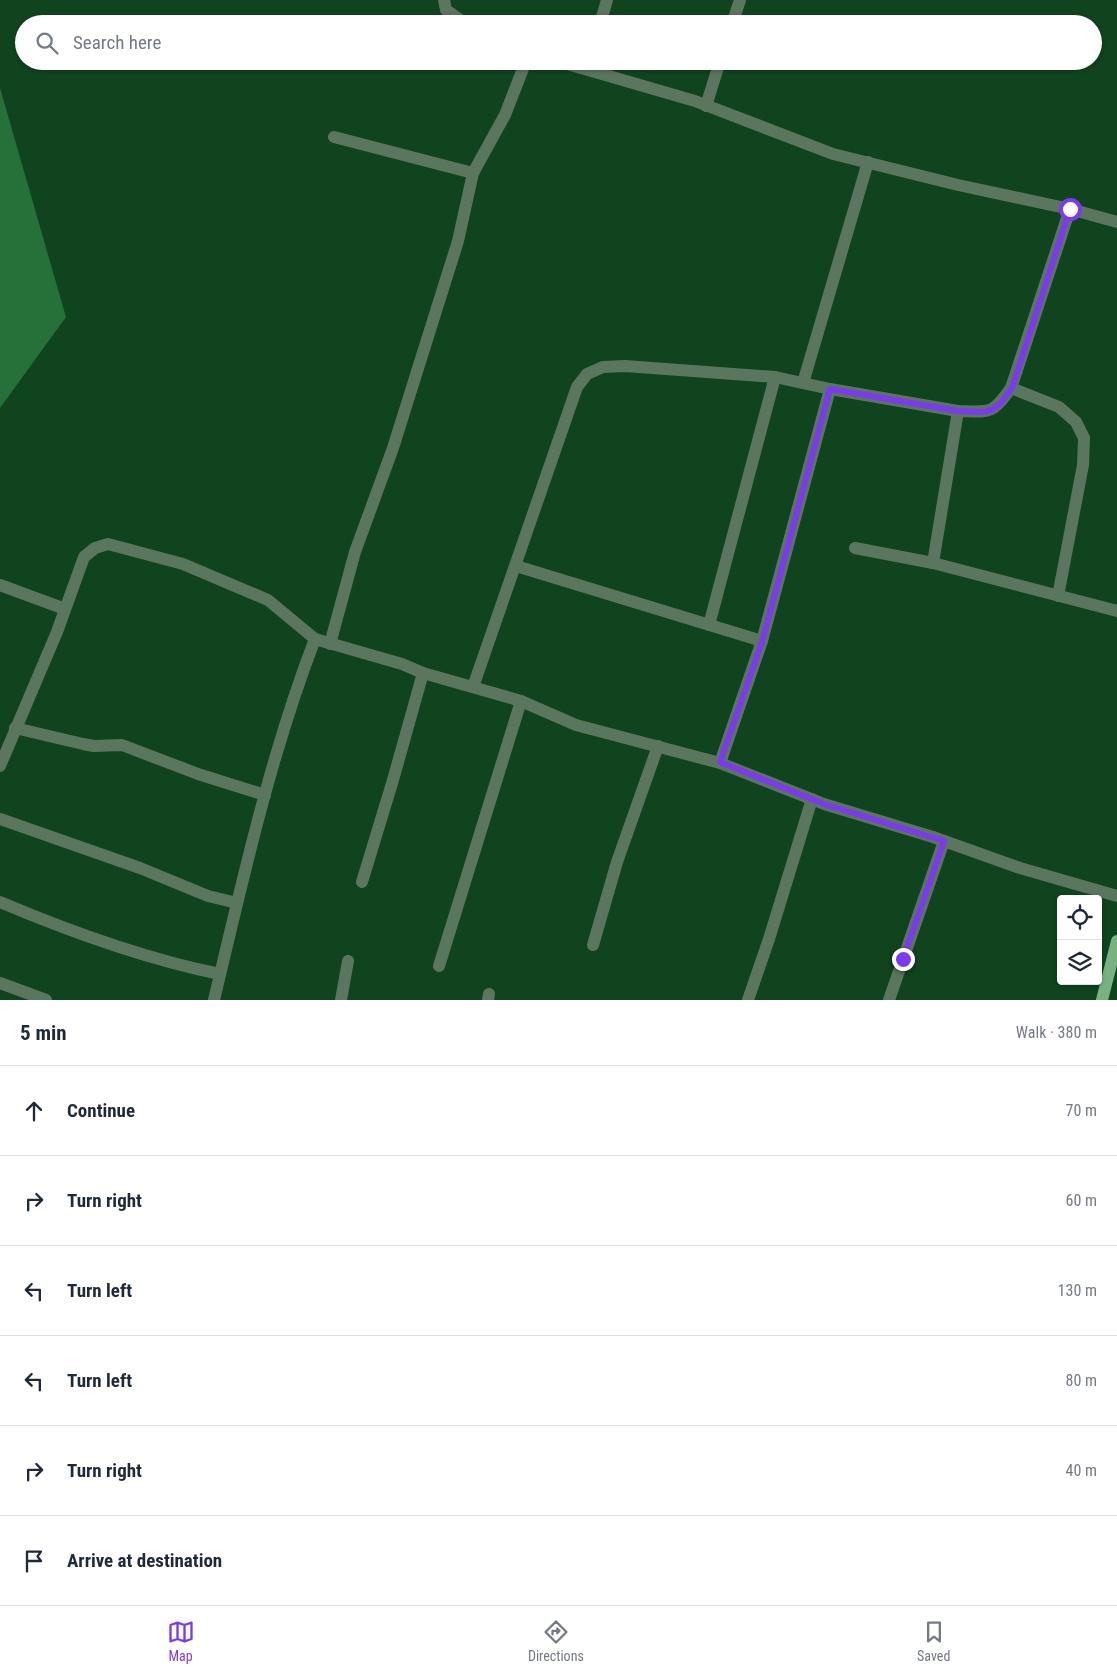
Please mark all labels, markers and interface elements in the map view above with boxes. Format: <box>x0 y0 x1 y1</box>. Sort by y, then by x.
search box <box>15 15 1102 70</box>
icon: search <box>33 29 61 57</box>
text: Search here <box>73 31 161 54</box>
route start <box>1059 198 1082 221</box>
map controls <box>1057 895 1102 985</box>
button: locate <box>1057 895 1102 940</box>
button: layers <box>1057 940 1102 985</box>
route end <box>892 948 915 971</box>
text: 5 min <box>20 1021 67 1045</box>
text: Walk · 380 m <box>1016 1023 1097 1042</box>
icon: ahead <box>20 1097 48 1125</box>
text: Continue <box>67 1099 135 1122</box>
text: 70 m <box>1065 1101 1097 1120</box>
icon: right <box>20 1187 48 1215</box>
text: Turn right <box>67 1189 142 1212</box>
text: 60 m <box>1065 1191 1097 1210</box>
icon: left <box>20 1277 48 1305</box>
text: Turn left <box>67 1279 132 1302</box>
text: 130 m <box>1058 1281 1097 1300</box>
icon: left <box>20 1367 48 1395</box>
text: Turn left <box>67 1369 132 1392</box>
text: 80 m <box>1065 1371 1097 1390</box>
icon: right <box>20 1457 48 1485</box>
text: Turn right <box>67 1459 142 1482</box>
text: 40 m <box>1065 1461 1097 1480</box>
icon: arrive <box>20 1547 48 1575</box>
text: Arrive at destination <box>67 1549 222 1572</box>
tab: Map <box>167 1618 195 1664</box>
tab: Directions <box>528 1618 584 1664</box>
tab: Saved <box>917 1618 950 1664</box>

